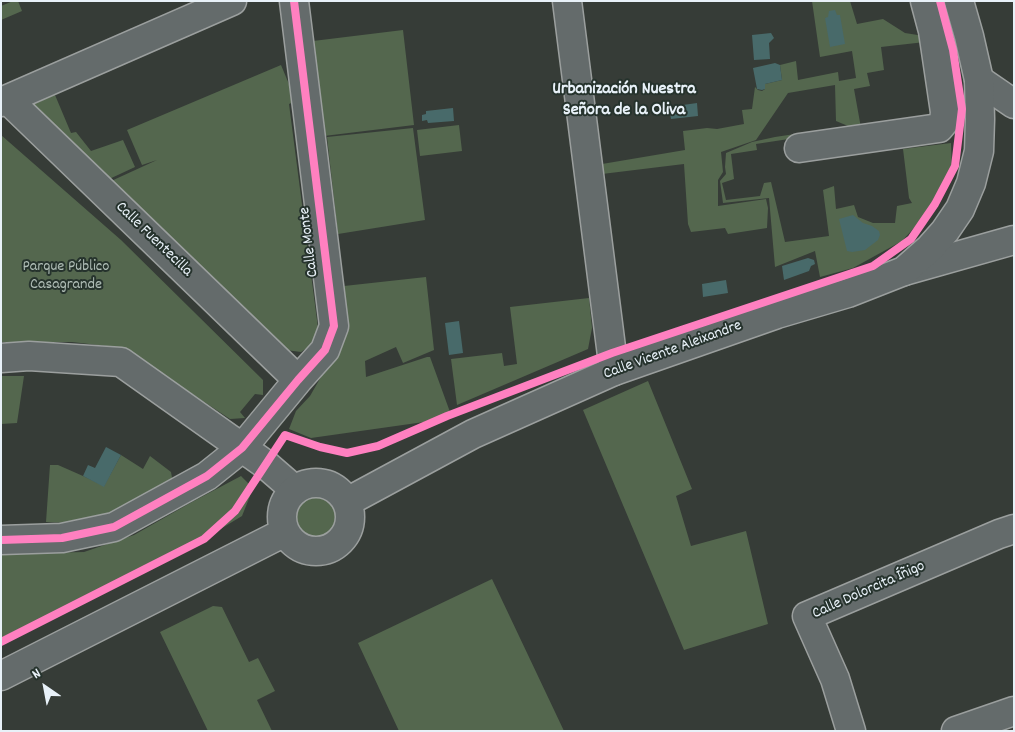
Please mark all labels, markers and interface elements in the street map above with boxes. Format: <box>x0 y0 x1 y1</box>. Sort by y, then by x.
district label: Urbanización Nuestra Señora de la Oliva <box>552 80 696 122</box>
street label: Calle Fuentecilla <box>111 198 195 282</box>
street label: Calle Monte <box>296 206 324 278</box>
park label: Parque Público Casagrande <box>23 258 109 296</box>
street label: Calle Vicente Aleixandre <box>601 317 745 385</box>
street label: Calle Dolorcita Íñigo <box>810 558 928 624</box>
north arrow <box>20 662 70 712</box>
text: N <box>28 664 45 685</box>

